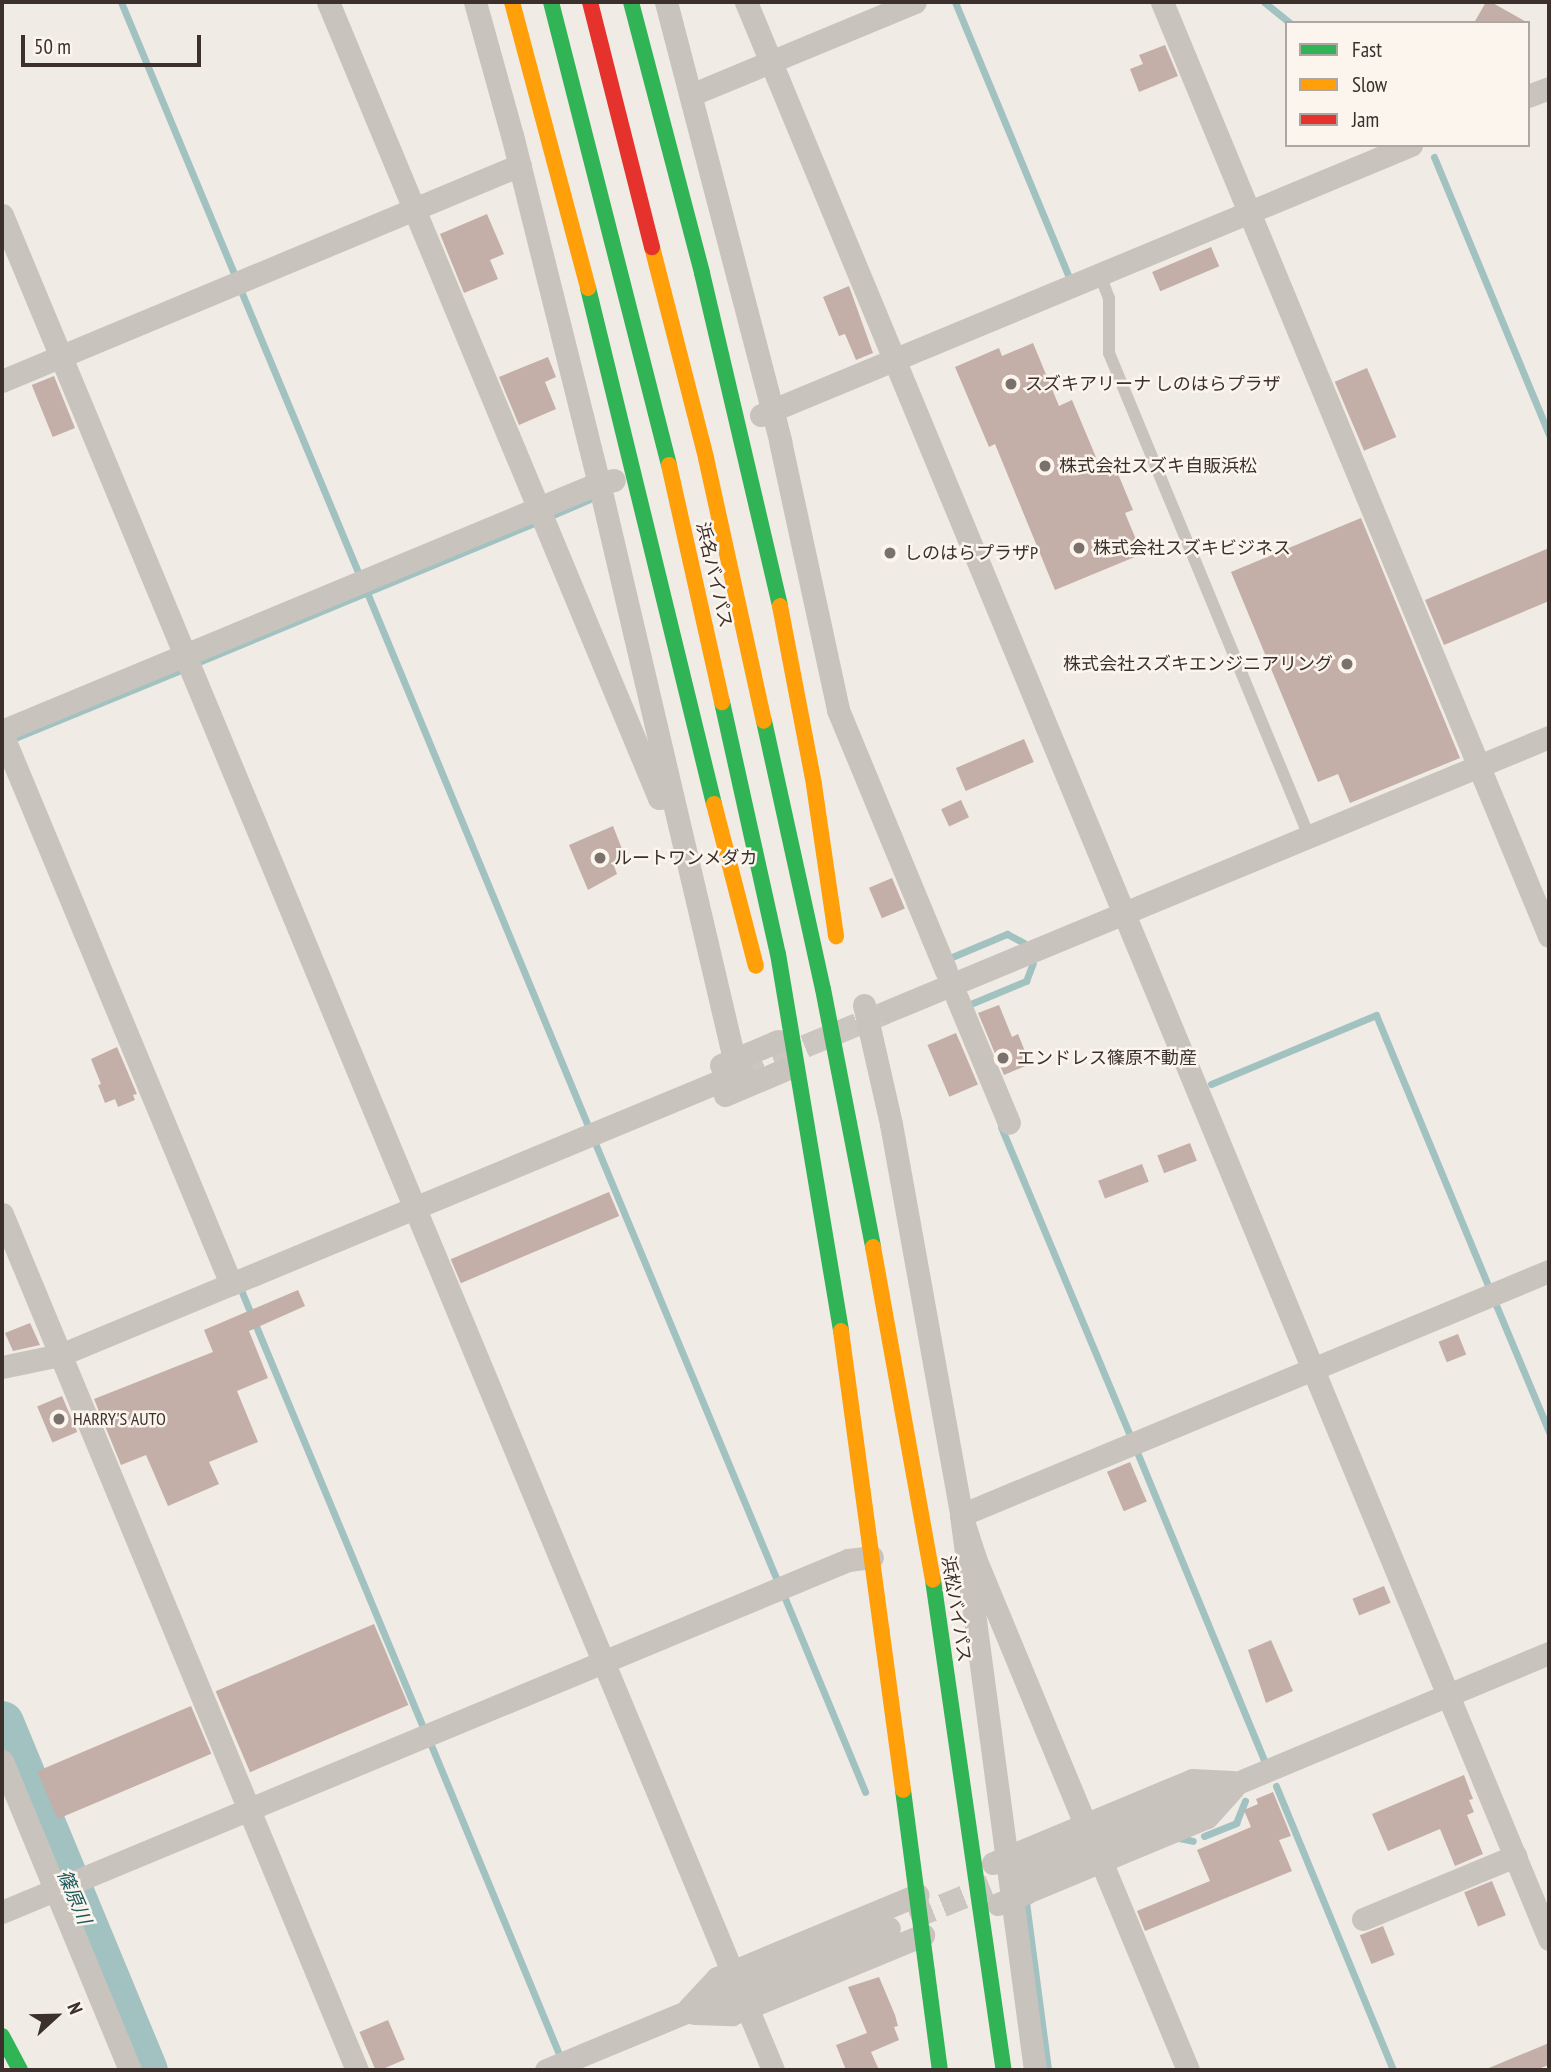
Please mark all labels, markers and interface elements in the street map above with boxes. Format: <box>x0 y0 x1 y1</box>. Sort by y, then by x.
scale bar <box>24 21 205 65</box>
legend <box>1285 21 1530 147</box>
text: 50 m <box>34 33 71 60</box>
text: Fast <box>1352 36 1382 63</box>
text: Slow <box>1352 71 1387 98</box>
text: Jam <box>1352 106 1379 133</box>
place label: スズキアリーナ しのはらプラザ <box>1025 373 1281 395</box>
marker: スズキアリーナ しのはらプラザ <box>1003 376 1019 392</box>
place label: 株式会社スズキ自販浜松 <box>1059 455 1257 477</box>
marker: 株式会社スズキ自販浜松 <box>1037 458 1053 474</box>
street label: 浜名バイパス <box>691 520 737 630</box>
place label: 株式会社スズキビジネス <box>1093 537 1291 559</box>
marker: 株式会社スズキビジネス <box>1071 540 1087 556</box>
place label: しのはらプラザP <box>904 542 1038 564</box>
marker: しのはらプラザP <box>882 545 898 561</box>
place label: 株式会社スズキエンジニアリング <box>1063 653 1333 675</box>
marker: 株式会社スズキエンジニアリング <box>1339 656 1355 672</box>
place label: ルートワンメダカ <box>614 847 758 869</box>
marker: ルートワンメダカ <box>592 850 608 866</box>
place label: エンドレス篠原不動産 <box>1017 1047 1197 1069</box>
marker: エンドレス篠原不動産 <box>995 1050 1011 1066</box>
place label: HARRY'S AUTO <box>73 1408 166 1430</box>
marker: HARRY'S AUTO <box>51 1411 67 1427</box>
street label: 浜松バイパス <box>937 1554 975 1664</box>
water label: 篠原川 <box>52 1866 96 1928</box>
north arrow <box>21 1981 91 2051</box>
text: N <box>62 1999 89 2017</box>

